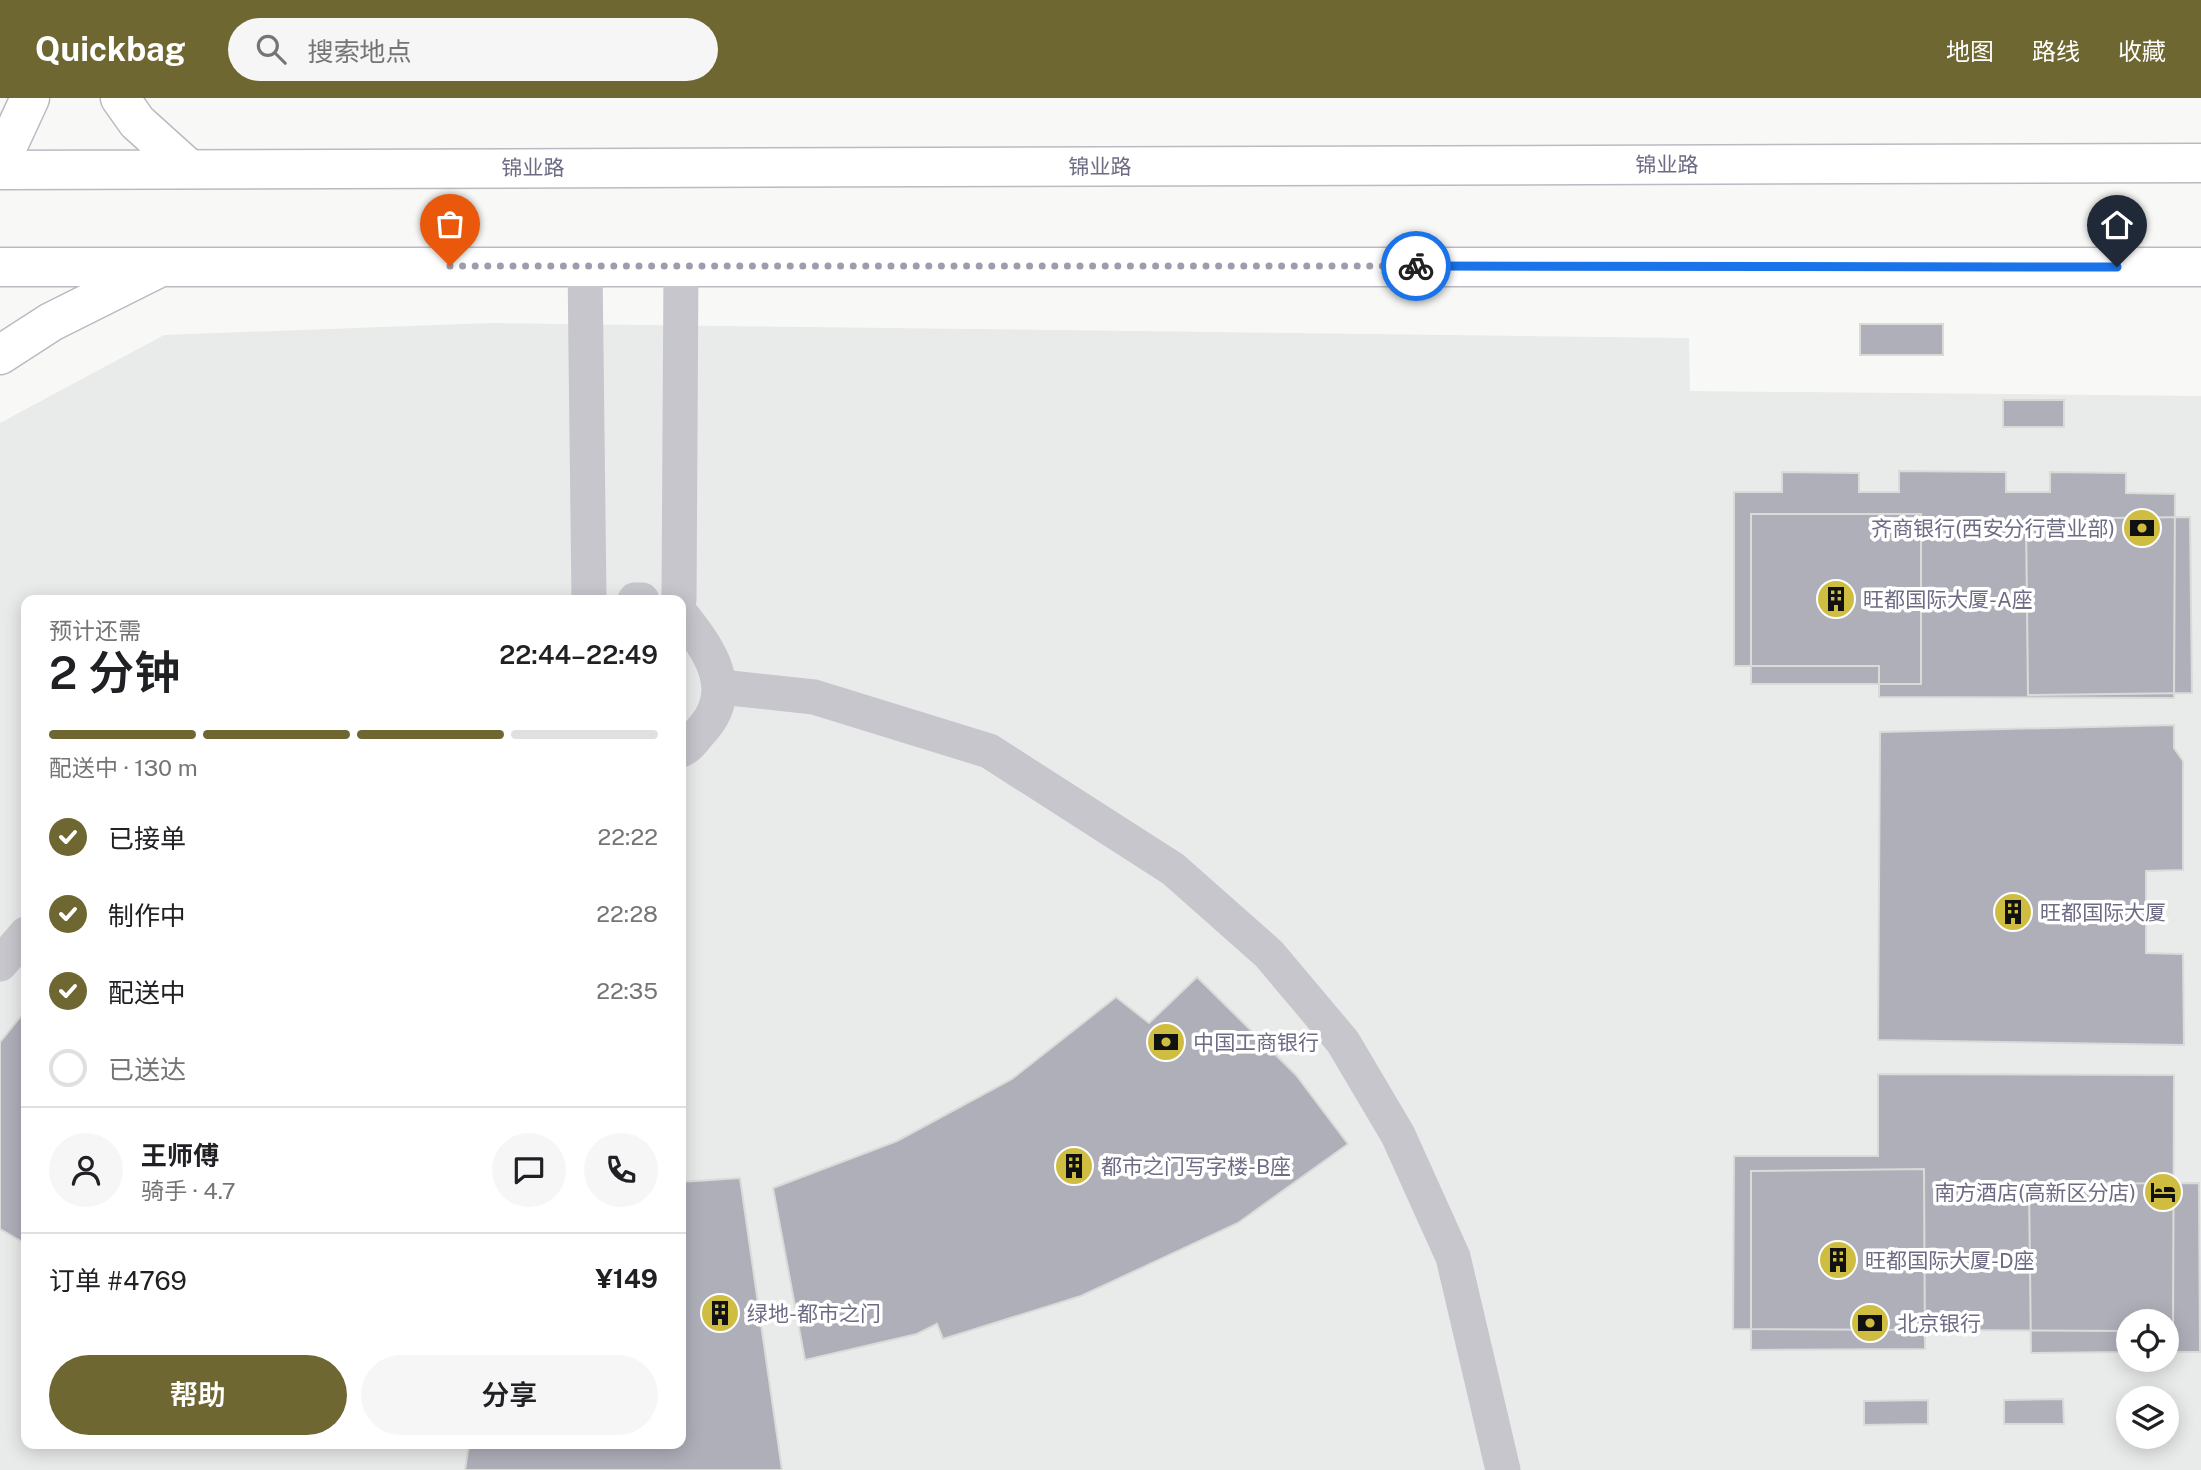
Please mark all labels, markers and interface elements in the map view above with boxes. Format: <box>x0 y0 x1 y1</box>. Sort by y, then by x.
search box <box>228 18 718 81</box>
text: Quickbag <box>35 30 186 68</box>
icon: search <box>252 30 290 68</box>
text: 搜索地点 <box>308 36 412 67</box>
text: 地图 <box>1946 37 1994 65</box>
text: 路线 <box>2032 37 2080 65</box>
text: 收藏 <box>2118 37 2166 65</box>
street label: 锦业路 <box>1636 152 1699 177</box>
street label: 锦业路 <box>1069 154 1132 179</box>
street label: 锦业路 <box>502 155 565 180</box>
pin <box>420 194 480 266</box>
pin <box>2087 195 2147 267</box>
icon: bag <box>431 205 469 243</box>
icon: home <box>2098 206 2136 244</box>
courier <box>1381 231 1451 301</box>
icon: bike <box>1397 247 1435 285</box>
bank icon: 齐商银行(西安分行营业部) <box>2121 507 2163 549</box>
place label: 齐商银行(西安分行营业部) <box>1871 516 2115 541</box>
building icon: 旺都国际大厦-A座 <box>1815 578 1857 620</box>
place label: 旺都国际大厦-A座 <box>1863 587 2033 612</box>
text: 预计还需 <box>49 617 141 644</box>
text: 22:44–22:49 <box>499 639 658 670</box>
text: 2 分钟 <box>49 645 180 699</box>
text: 配送中 · 130 m <box>49 754 198 781</box>
icon: check <box>49 818 87 856</box>
text: 已接单 <box>108 823 186 854</box>
text: 22:22 <box>598 823 658 850</box>
building icon: 旺都国际大厦 <box>1992 891 2034 933</box>
icon: check <box>49 895 87 933</box>
text: 制作中 <box>108 900 186 931</box>
text: 22:28 <box>596 900 658 927</box>
place label: 旺都国际大厦 <box>2040 900 2166 925</box>
icon: check <box>49 972 87 1010</box>
text: 配送中 <box>108 977 186 1008</box>
text: 22:35 <box>596 977 658 1004</box>
bank icon: 中国工商银行 <box>1145 1021 1187 1063</box>
place label: 中国工商银行 <box>1193 1030 1319 1055</box>
text: 已送达 <box>108 1054 186 1085</box>
button: person <box>49 1133 123 1207</box>
button: chat <box>492 1133 566 1207</box>
button: phone <box>584 1133 658 1207</box>
text: 王师傅 <box>141 1140 219 1171</box>
building icon: 都市之门写字楼-B座 <box>1053 1145 1095 1187</box>
place label: 都市之门写字楼-B座 <box>1101 1154 1291 1179</box>
hotel icon: 南方酒店(高新区分店) <box>2142 1171 2184 1213</box>
text: 骑手 · 4.7 <box>141 1177 236 1204</box>
place label: 南方酒店(高新区分店) <box>1934 1180 2136 1205</box>
building icon: 旺都国际大厦-D座 <box>1817 1239 1859 1281</box>
place label: 旺都国际大厦-D座 <box>1865 1248 2035 1273</box>
text: ¥149 <box>596 1263 658 1294</box>
text: 订单 #4769 <box>49 1265 187 1296</box>
building icon: 绿地-都市之门 <box>699 1292 741 1334</box>
place label: 绿地-都市之门 <box>747 1301 881 1326</box>
bank icon: 北京银行 <box>1849 1302 1891 1344</box>
map controls <box>2116 1309 2179 1449</box>
button: locate <box>2116 1309 2179 1372</box>
place label: 北京银行 <box>1897 1311 1981 1336</box>
button: 帮助 <box>49 1355 347 1435</box>
button: 分享 <box>361 1355 658 1435</box>
button: layers <box>2116 1386 2179 1449</box>

